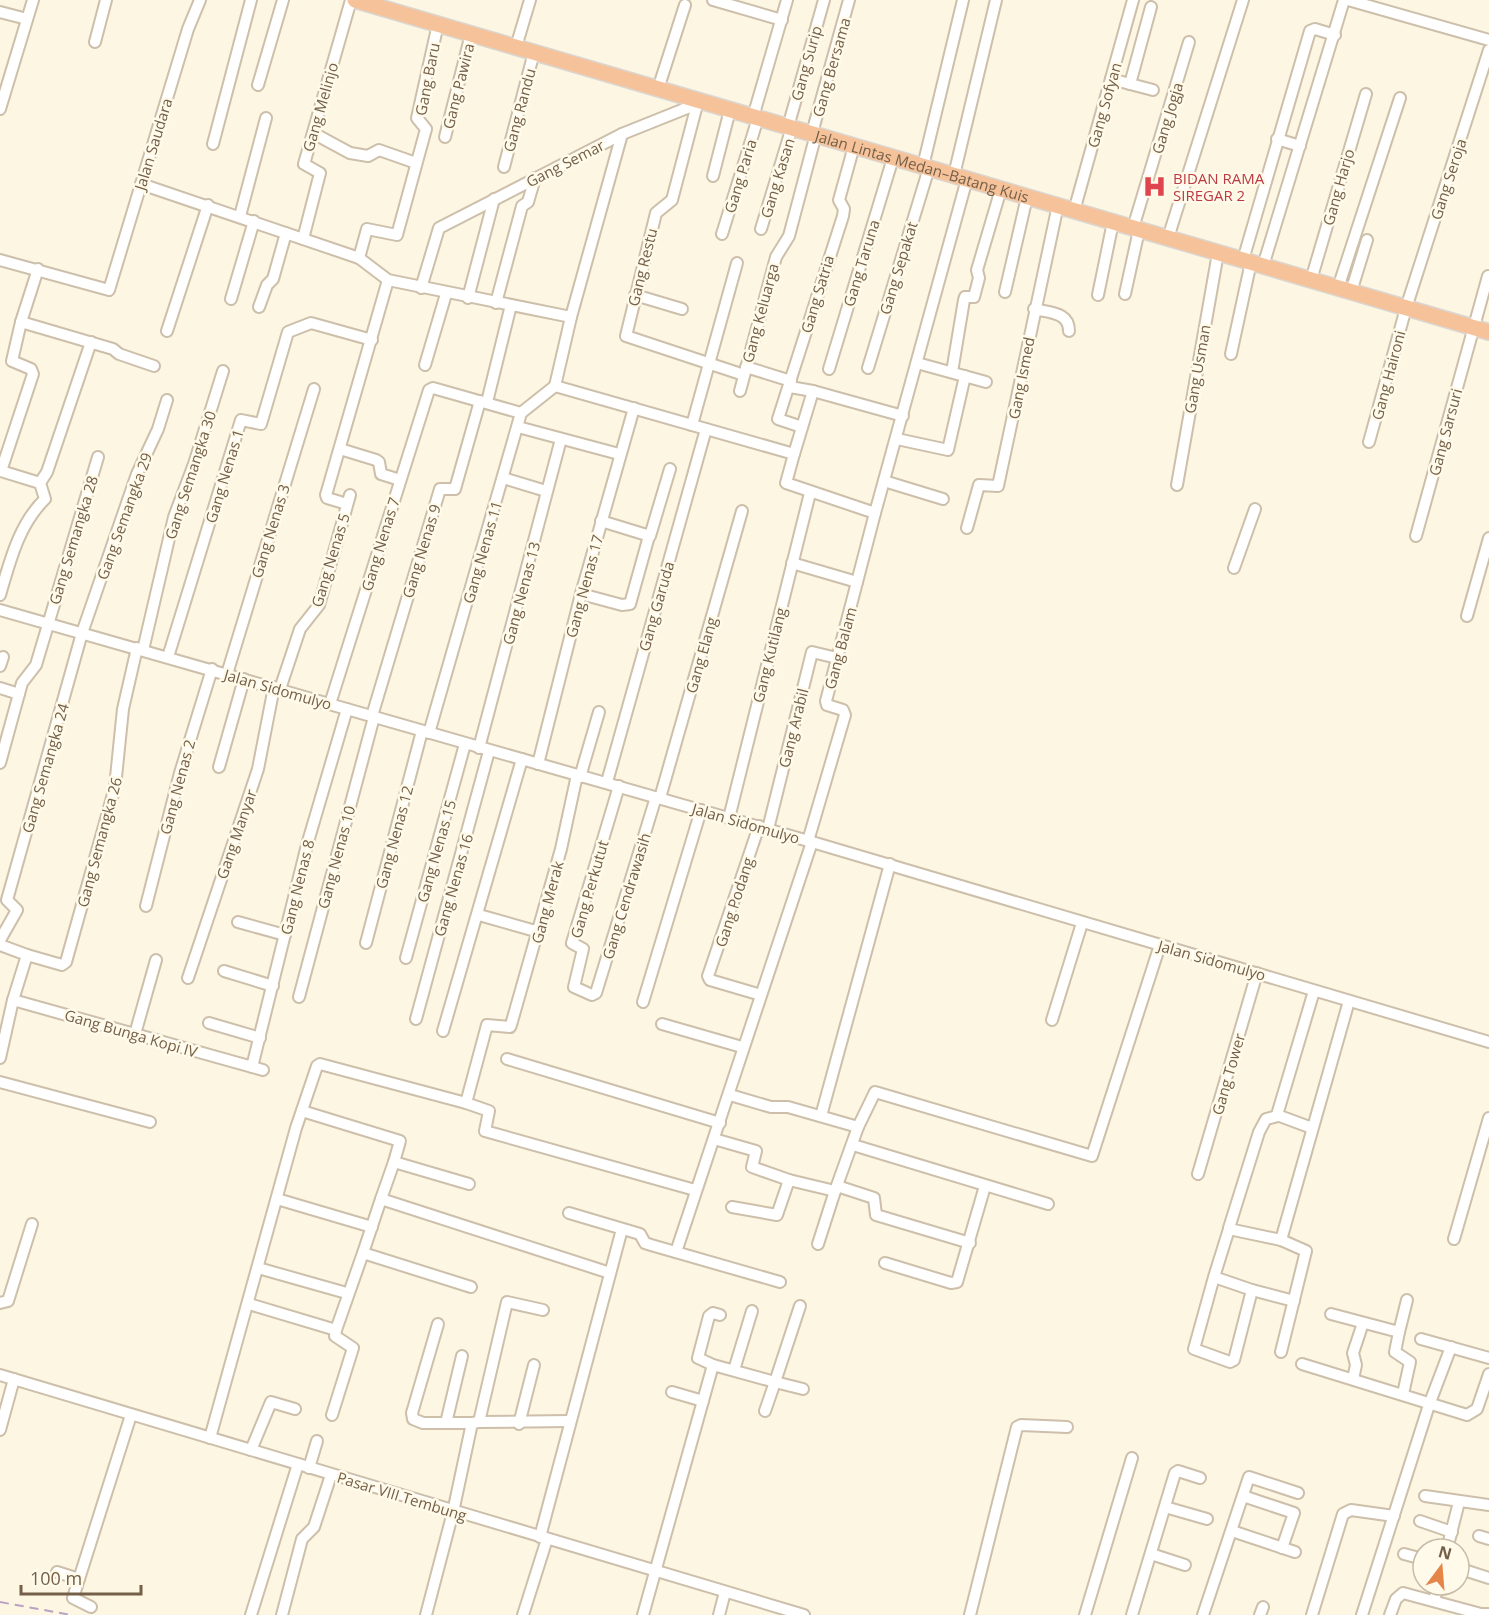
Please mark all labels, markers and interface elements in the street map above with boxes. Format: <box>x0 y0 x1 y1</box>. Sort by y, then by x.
street label: Gang Bersama <box>807 15 855 119</box>
street label: Gang Surip <box>786 23 826 103</box>
street label: Gang Baru <box>410 41 444 117</box>
street label: Gang Pawira <box>438 41 478 131</box>
street label: Gang Melinjo <box>298 60 342 154</box>
street label: Gang Sofyan <box>1082 60 1126 150</box>
street label: Gang Randu <box>498 66 540 154</box>
street label: Gang Jogja <box>1147 80 1187 156</box>
street label: Jalan Saudara <box>129 95 176 194</box>
street label: Jalan Lintas Medan–Batang Kuis <box>811 125 1031 207</box>
street label: Gang Semar <box>522 135 608 191</box>
street label: Gang Kasan <box>755 136 799 220</box>
street label: Gang Seroja <box>1425 136 1471 222</box>
street label: Gang Paria <box>719 137 761 215</box>
street label: Gang Harjo <box>1318 146 1358 228</box>
place label: BIDAN RAMA SIREGAR 2 <box>1173 168 1265 205</box>
hospital icon: BIDAN RAMA SIREGAR 2 <box>1142 174 1168 200</box>
street label: Gang Taruna <box>838 217 884 309</box>
street label: Gang Sepakat <box>874 219 922 317</box>
street label: Gang Restu <box>623 226 661 308</box>
street label: Gang Satria <box>796 253 838 335</box>
street label: Gang Keluarga <box>737 261 783 365</box>
street label: Gang Usman <box>1179 323 1215 415</box>
street label: Gang Haironi <box>1366 328 1410 422</box>
street label: Gang Ismed <box>1003 335 1039 421</box>
street label: Gang Sarsuri <box>1424 386 1466 478</box>
street label: Gang Semangka 30 <box>160 408 220 542</box>
street label: Gang Nenas 1 <box>200 427 248 525</box>
street label: Gang Semangka 29 <box>92 450 156 582</box>
street label: Gang Semangka 28 <box>44 473 102 607</box>
street label: Gang Nenas 3 <box>246 482 294 580</box>
street label: Gang Nenas 7 <box>356 495 404 593</box>
street label: Gang Nenas 11 <box>458 498 506 606</box>
street label: Gang Nenas 9 <box>397 502 445 600</box>
street label: Gang Nenas 5 <box>306 511 354 609</box>
street label: Gang Nenas 17 <box>561 532 607 640</box>
street label: Gang Nenas 13 <box>498 539 544 647</box>
street label: Gang Garuda <box>634 559 678 653</box>
street label: Gang Kutilang <box>748 605 790 705</box>
street label: Gang Balam <box>819 605 861 691</box>
street label: Gang Elang <box>681 615 721 695</box>
street label: Jalan Sidomulyo <box>220 664 334 714</box>
street label: Gang Arabil <box>773 686 813 770</box>
street label: Gang Semangka 24 <box>17 700 73 835</box>
street label: Gang Nenas 2 <box>155 737 199 837</box>
street label: Gang Semangka 26 <box>72 775 126 909</box>
street label: Gang Nenas 12 <box>371 783 417 891</box>
street label: Gang Manyar <box>211 787 261 881</box>
street label: Gang Nenas 15 <box>412 797 460 905</box>
street label: Jalan Sidomulyo <box>688 798 802 848</box>
street label: Gang Nenas 10 <box>313 803 359 911</box>
street label: Gang Cendrawasih <box>597 830 655 962</box>
street label: Gang Nenas 16 <box>429 831 477 939</box>
street label: Gang Nenas 8 <box>276 837 318 937</box>
street label: Gang Perkutut <box>565 838 613 940</box>
street label: Gang Podang <box>710 854 758 950</box>
street label: Gang Merak <box>526 858 568 946</box>
street label: Jalan Sidomulyo <box>1154 935 1268 985</box>
street label: Gang Bunga Kopi IV <box>62 1004 200 1062</box>
street label: Gang Tower <box>1207 1031 1249 1117</box>
street label: Pasar VIII Tembung <box>335 1467 469 1525</box>
north arrow <box>1411 1537 1471 1597</box>
text: N <box>1436 1540 1454 1565</box>
scale bar <box>21 1558 141 1596</box>
text: 100 m <box>30 1566 82 1590</box>

